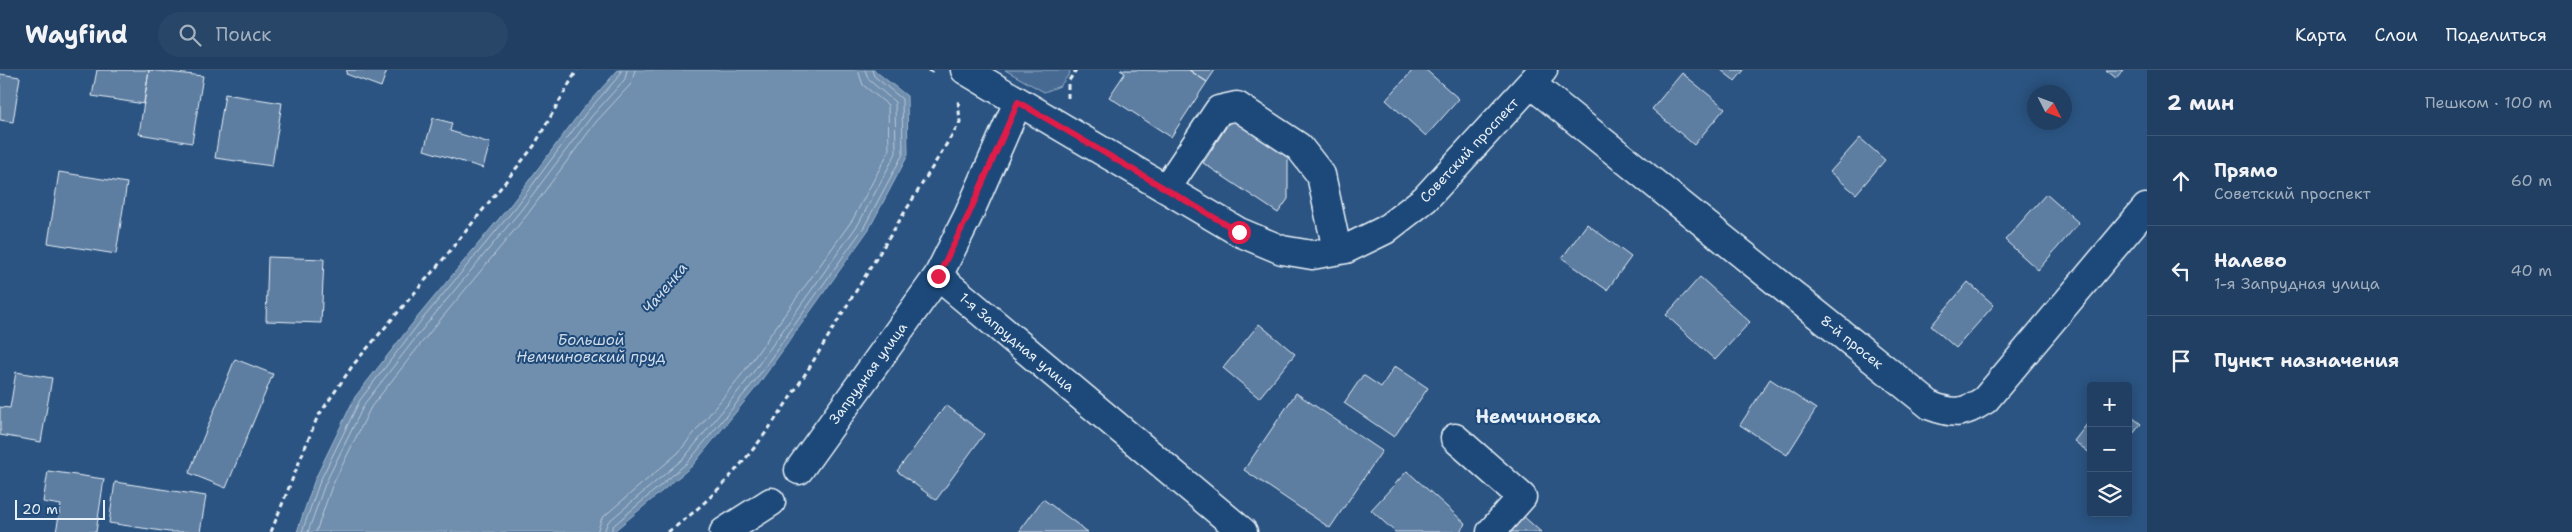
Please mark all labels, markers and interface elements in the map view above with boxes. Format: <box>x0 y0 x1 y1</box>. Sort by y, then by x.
search box <box>158 12 508 57</box>
text: Wayfind <box>25 19 128 51</box>
icon: search <box>176 21 204 49</box>
text: Поиск <box>216 22 271 47</box>
text: Карта <box>2295 23 2346 47</box>
text: Слои <box>2374 23 2418 47</box>
text: Поделиться <box>2446 23 2547 47</box>
north arrow <box>2027 85 2072 130</box>
text: 2 мин <box>2167 89 2234 117</box>
text: Пешком · 100 m <box>2425 92 2552 113</box>
street label: Советский проспект <box>1416 93 1523 206</box>
text: Прямо <box>2214 158 2278 183</box>
icon: ahead <box>2167 167 2195 195</box>
text: 60 m <box>2511 170 2552 191</box>
text: Советский проспект <box>2214 183 2371 204</box>
route start <box>1228 221 1251 244</box>
text: Налево <box>2214 248 2287 273</box>
icon: left <box>2167 257 2195 285</box>
water label: Чаченка <box>638 258 692 318</box>
text: 40 m <box>2510 260 2552 281</box>
route end <box>927 265 950 288</box>
text: 1-я Запрудная улица <box>2214 273 2380 294</box>
street label: 1-я Запрудная улица <box>956 288 1079 396</box>
street label: 8-й просек <box>1817 311 1888 373</box>
street label: Запрудная улица <box>825 318 911 427</box>
water label: Большой Немчиновский пруд <box>516 330 666 367</box>
icon: arrive <box>2167 347 2195 375</box>
text: Пункт назначения <box>2214 348 2399 373</box>
map controls <box>2087 382 2132 517</box>
button: + <box>2087 382 2132 427</box>
district label: Немчиновка <box>1475 404 1601 429</box>
button: − <box>2087 427 2132 472</box>
button: layers <box>2087 472 2132 517</box>
scale bar <box>15 497 105 520</box>
text: 20 m <box>22 500 58 518</box>

